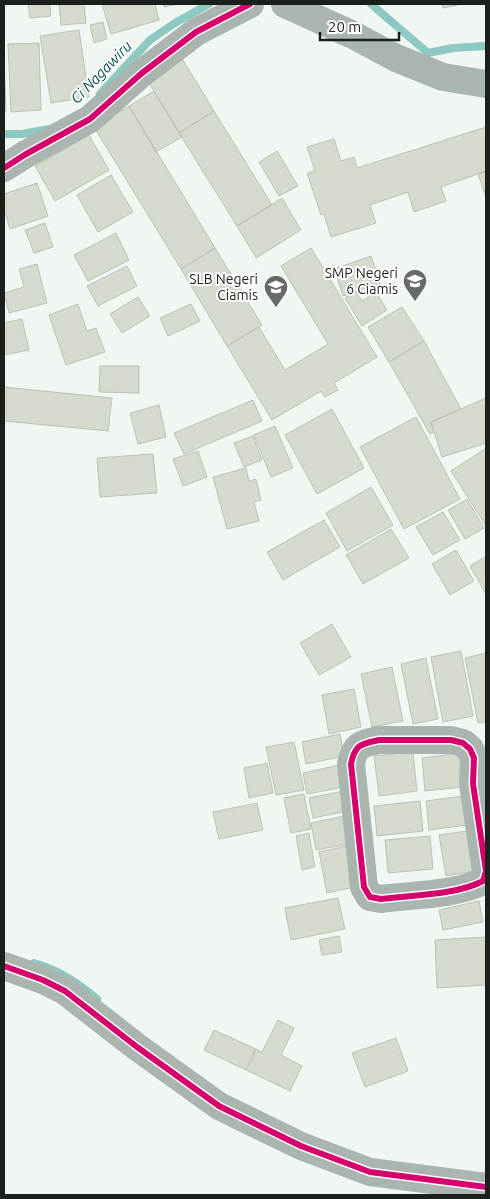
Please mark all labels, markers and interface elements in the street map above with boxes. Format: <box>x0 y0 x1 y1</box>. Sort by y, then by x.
scale bar <box>320 10 399 42</box>
text: 20 m <box>328 18 361 35</box>
water label: Ci Nagawiru <box>67 37 135 107</box>
place label: SMP Negeri 6 Ciamis <box>325 265 398 297</box>
school or university icon: SMP Negeri 6 Ciamis <box>402 268 428 302</box>
place label: SLB Negeri Ciamis <box>189 271 258 303</box>
school or university icon: SLB Negeri Ciamis <box>263 274 289 308</box>

